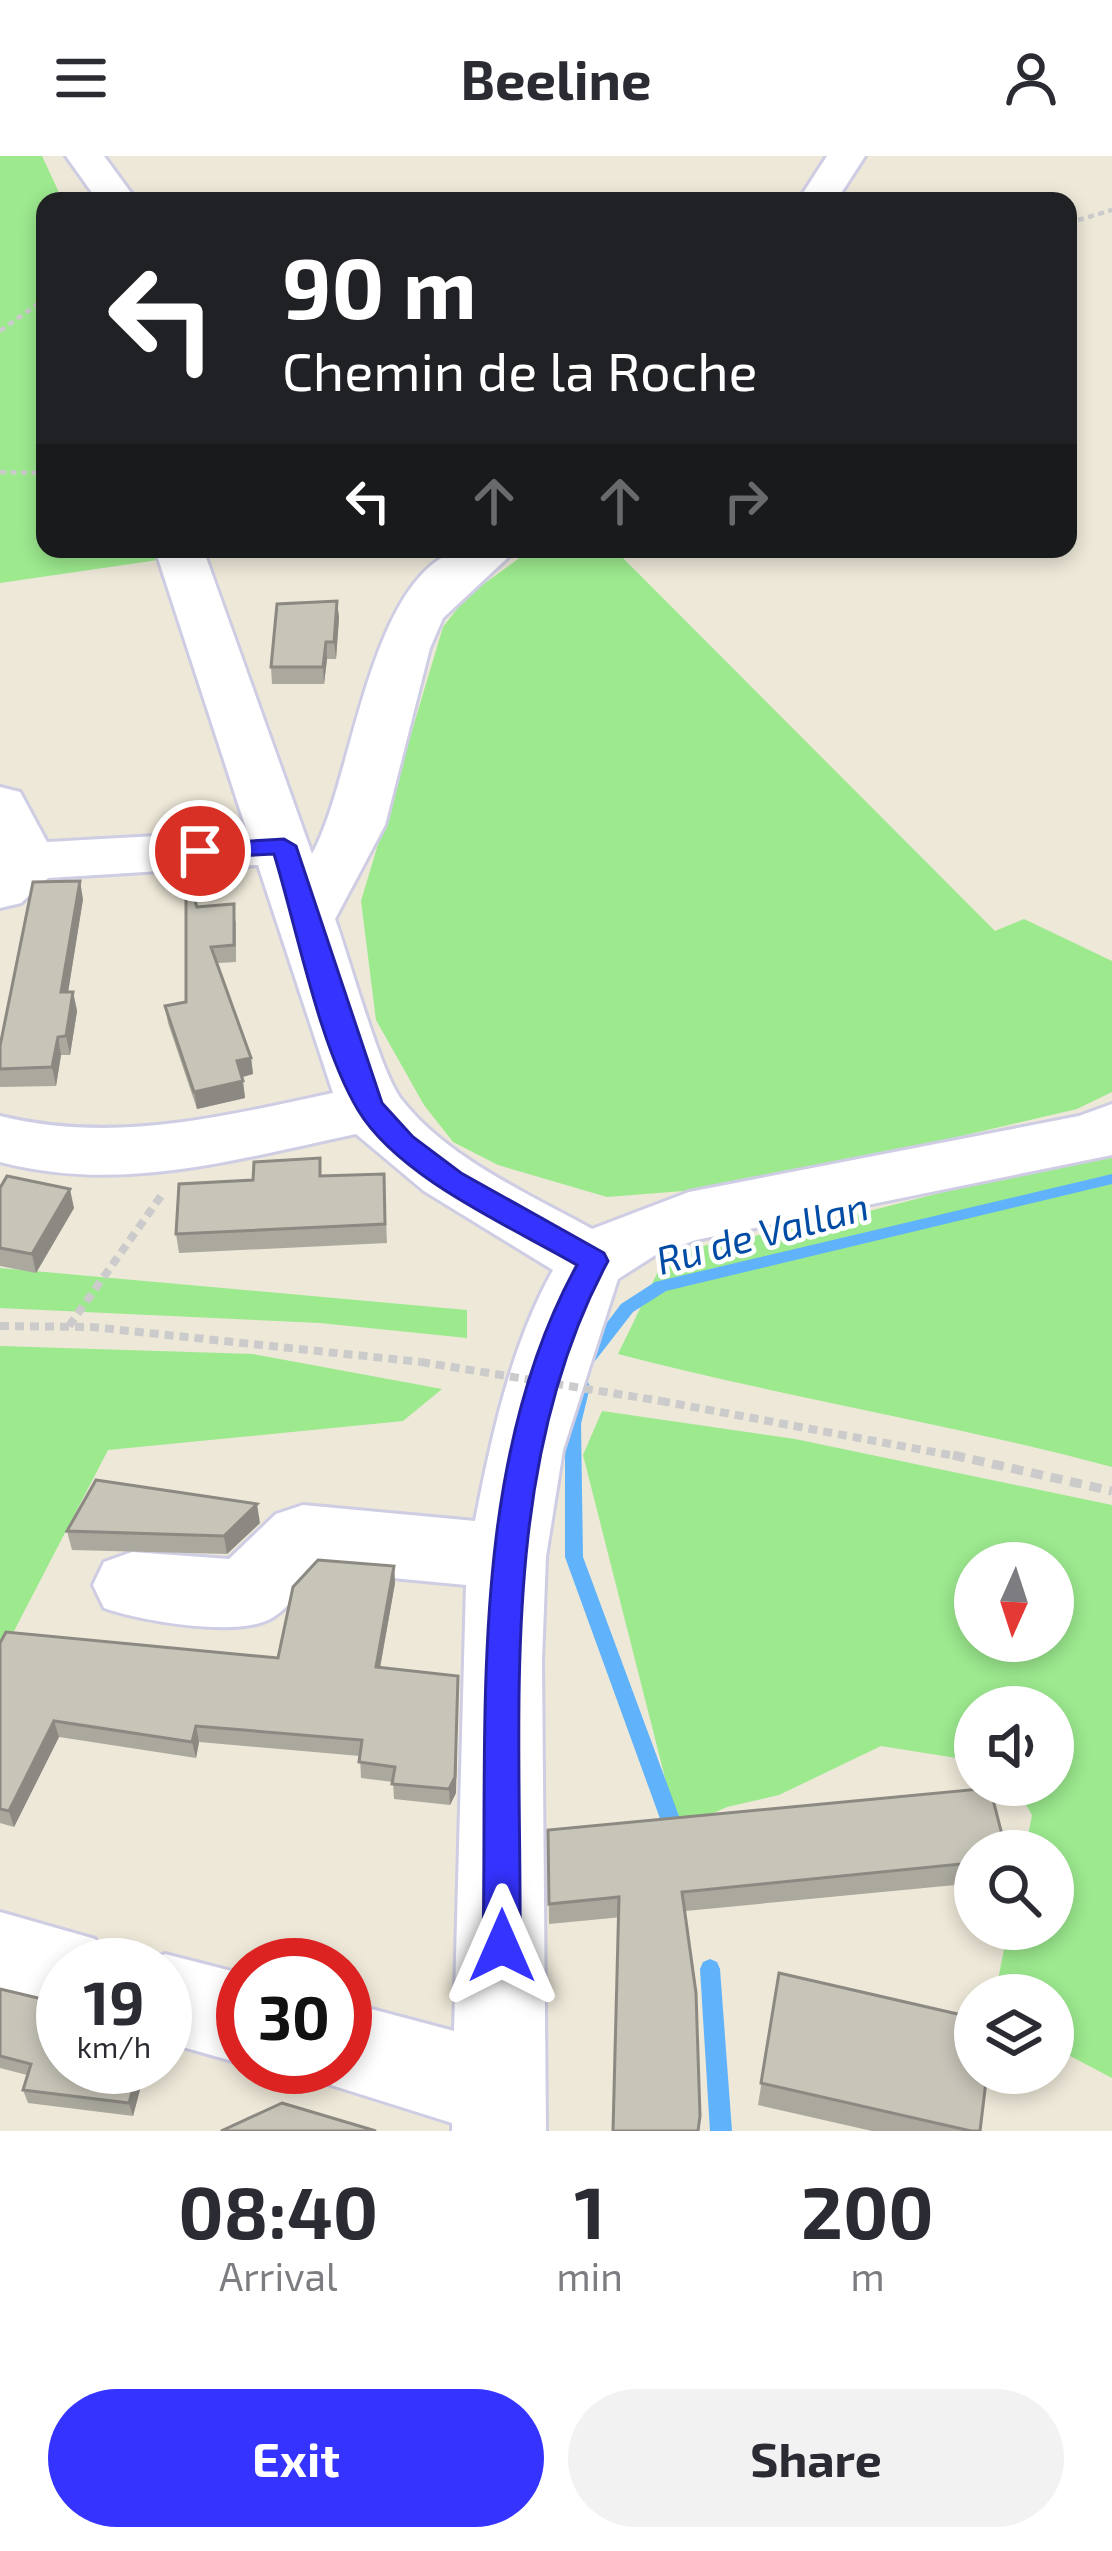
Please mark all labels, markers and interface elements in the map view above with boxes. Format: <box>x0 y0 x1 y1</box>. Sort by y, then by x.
icon: menu <box>48 45 114 111</box>
icon: person <box>998 45 1064 111</box>
text: Beeline <box>461 46 652 111</box>
text: 90 m <box>282 235 477 336</box>
icon: left <box>84 240 240 396</box>
text: Chemin de la Roche <box>282 337 758 402</box>
icon: left <box>335 468 401 534</box>
icon: ahead <box>461 468 527 534</box>
icon: ahead <box>587 468 653 534</box>
icon: right <box>713 468 779 534</box>
pin <box>149 800 251 902</box>
icon: arrive <box>167 818 233 884</box>
water label: Ru de Vallan <box>651 1181 873 1283</box>
north arrow <box>954 1542 1074 1662</box>
map controls <box>954 1542 1074 2094</box>
button: sound <box>954 1686 1074 1806</box>
button: search <box>954 1830 1074 1950</box>
position arrow <box>439 1883 565 2009</box>
speed limit sign: 30 <box>216 1938 372 2094</box>
text: 19 <box>83 1965 145 2037</box>
button: layers <box>954 1974 1074 2094</box>
text: km/h <box>77 2028 151 2064</box>
text: 08:40 <box>178 2167 378 2253</box>
text: 1 <box>574 2167 605 2253</box>
text: 200 <box>801 2167 934 2253</box>
text: Arrival <box>219 2252 338 2299</box>
text: min <box>556 2252 623 2299</box>
text: m <box>850 2252 885 2299</box>
button: Exit <box>48 2389 544 2527</box>
button: Share <box>568 2389 1064 2527</box>

